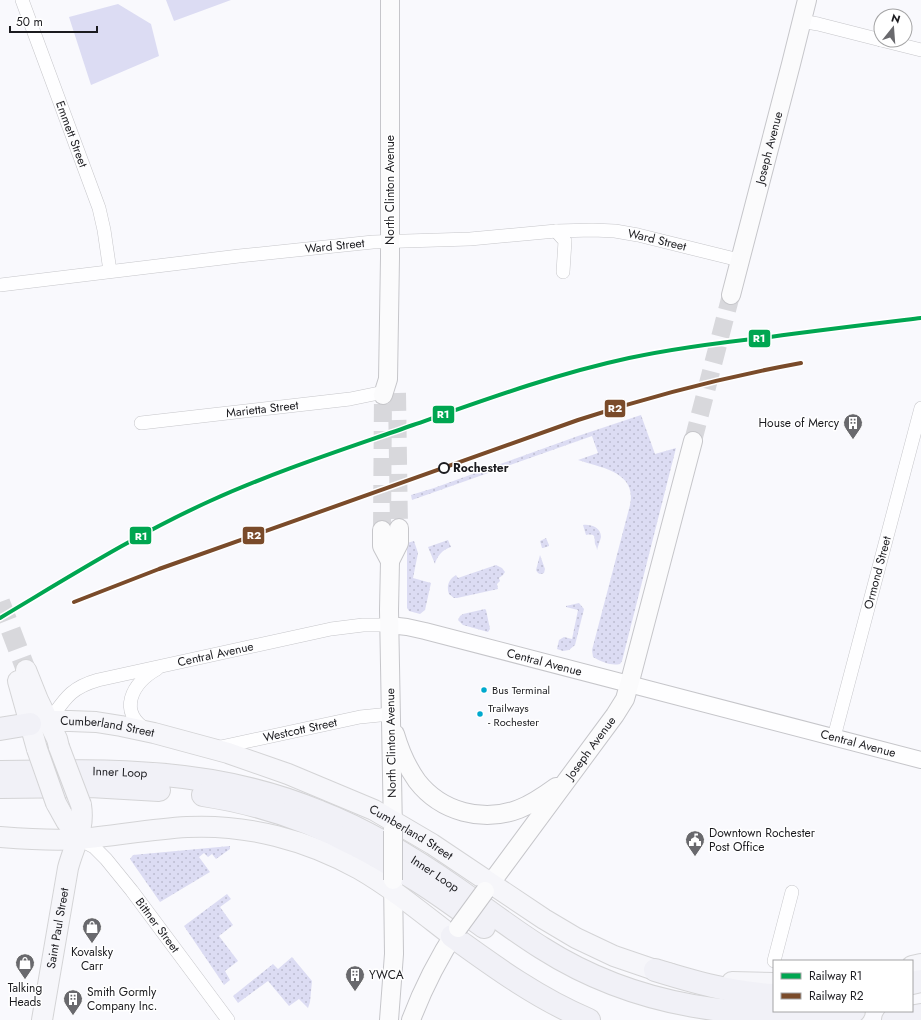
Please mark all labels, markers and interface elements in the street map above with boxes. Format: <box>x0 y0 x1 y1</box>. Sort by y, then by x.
scale bar <box>10 8 97 34</box>
north arrow <box>873 8 913 48</box>
text: N <box>889 10 902 27</box>
text: 50 m <box>16 13 43 31</box>
street label: Emmett Street <box>51 98 92 170</box>
street label: Joseph Avenue <box>751 109 787 188</box>
street label: North Clinton Avenue <box>381 135 399 245</box>
street label: Ward Street <box>626 224 688 256</box>
street label: Ward Street <box>304 234 365 258</box>
line badge: R1 <box>748 329 771 348</box>
text: R1 <box>753 330 765 346</box>
street label: Marietta Street <box>225 396 299 422</box>
line badge: R2 <box>604 399 626 418</box>
text: R2 <box>608 400 622 416</box>
line badge: R1 <box>432 405 455 424</box>
text: R1 <box>437 406 449 422</box>
building icon: House of Mercy <box>842 412 864 440</box>
place label: House of Mercy <box>759 414 840 432</box>
place label: Rochester <box>453 459 509 477</box>
marker: Rochester <box>438 462 450 474</box>
line badge: R1 <box>129 526 152 545</box>
line badge: R2 <box>242 526 265 545</box>
text: R2 <box>247 527 261 543</box>
text: R1 <box>135 528 147 544</box>
street label: Ormond Street <box>859 534 896 611</box>
street label: Central Avenue <box>176 637 255 671</box>
street label: Central Avenue <box>505 644 584 681</box>
place label: Bus Terminal <box>492 682 550 698</box>
marker: Bus Terminal <box>479 685 489 695</box>
street label: North Clinton Avenue <box>381 688 401 798</box>
place label: Trailways - Rochester <box>488 700 539 730</box>
marker: Trailways - Rochester <box>475 709 485 719</box>
street label: Cumberland Street <box>60 712 156 742</box>
street label: Joseph Avenue <box>560 712 620 785</box>
street label: Westcott Street <box>261 713 339 747</box>
street label: Central Avenue <box>818 725 898 762</box>
street label: Inner Loop <box>92 762 148 783</box>
street label: Cumberland Street <box>367 800 457 865</box>
place label: Downtown Rochester Post Office <box>709 824 816 856</box>
public building icon: Downtown Rochester Post Office <box>684 829 706 857</box>
street label: Inner Loop <box>407 851 463 897</box>
street label: Saint Paul Street <box>42 886 73 970</box>
street label: Bittner Street <box>131 894 184 957</box>
shop icon: Kovalsky Carr <box>81 916 103 944</box>
place label: Kovalsky Carr <box>71 943 114 975</box>
shop icon: Talking Heads <box>14 952 36 980</box>
legend <box>773 960 913 1012</box>
building icon: YWCA <box>344 964 366 992</box>
place label: YWCA <box>369 966 404 984</box>
text: Railway R1 <box>809 967 862 985</box>
place label: Talking Heads <box>8 979 42 1011</box>
place label: Smith Gormly Company Inc. <box>87 983 157 1015</box>
text: Railway R2 <box>809 987 864 1005</box>
building icon: Smith Gormly Company Inc. <box>62 988 84 1016</box>

